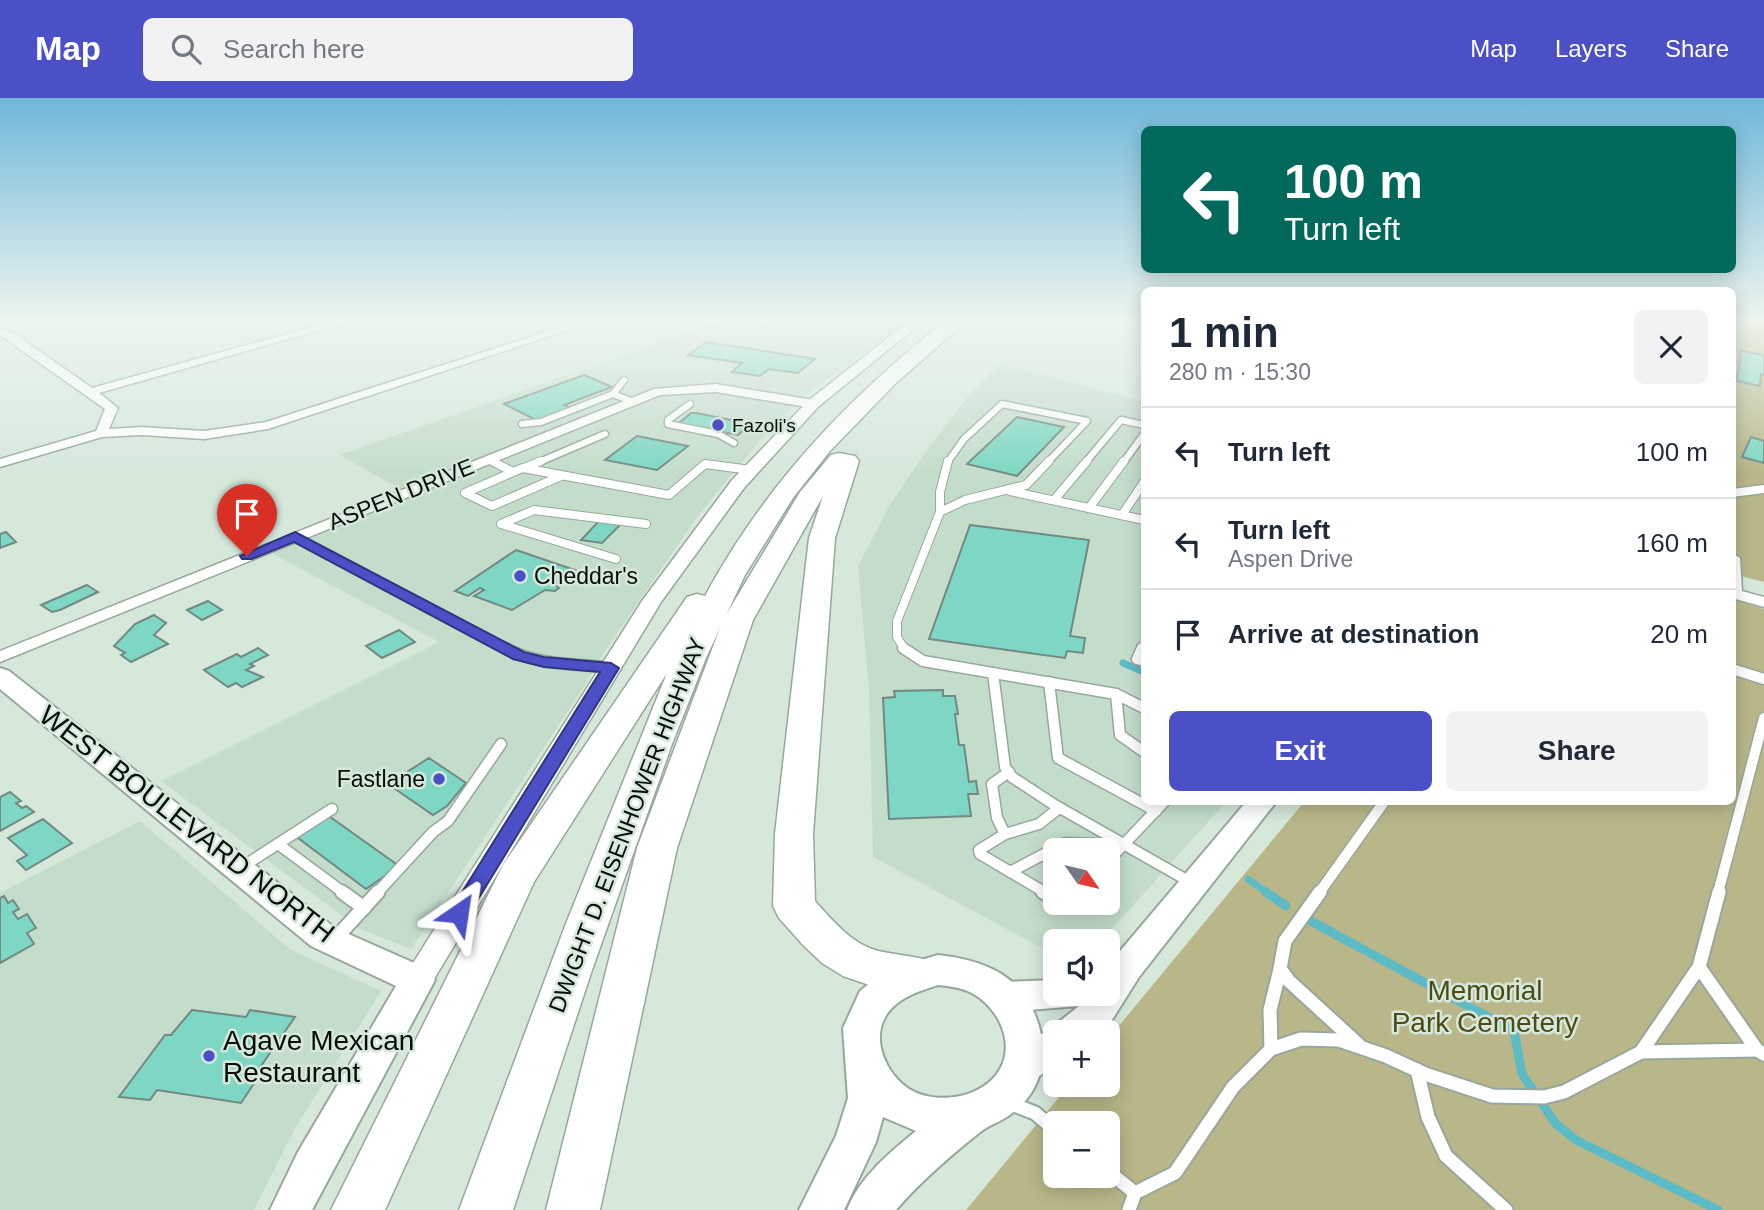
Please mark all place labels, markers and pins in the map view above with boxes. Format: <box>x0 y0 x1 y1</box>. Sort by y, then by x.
place label: Fazoli's <box>732 415 796 436</box>
marker: Fazoli's <box>710 417 726 433</box>
pin <box>217 484 277 556</box>
place label: Cheddar's <box>534 563 638 589</box>
marker: Cheddar's <box>512 568 528 584</box>
place label: Fastlane <box>337 766 425 792</box>
marker: Fastlane <box>431 771 447 787</box>
place label: Agave Mexican Restaurant <box>223 1025 414 1088</box>
marker: Agave Mexican Restaurant <box>201 1048 217 1064</box>

